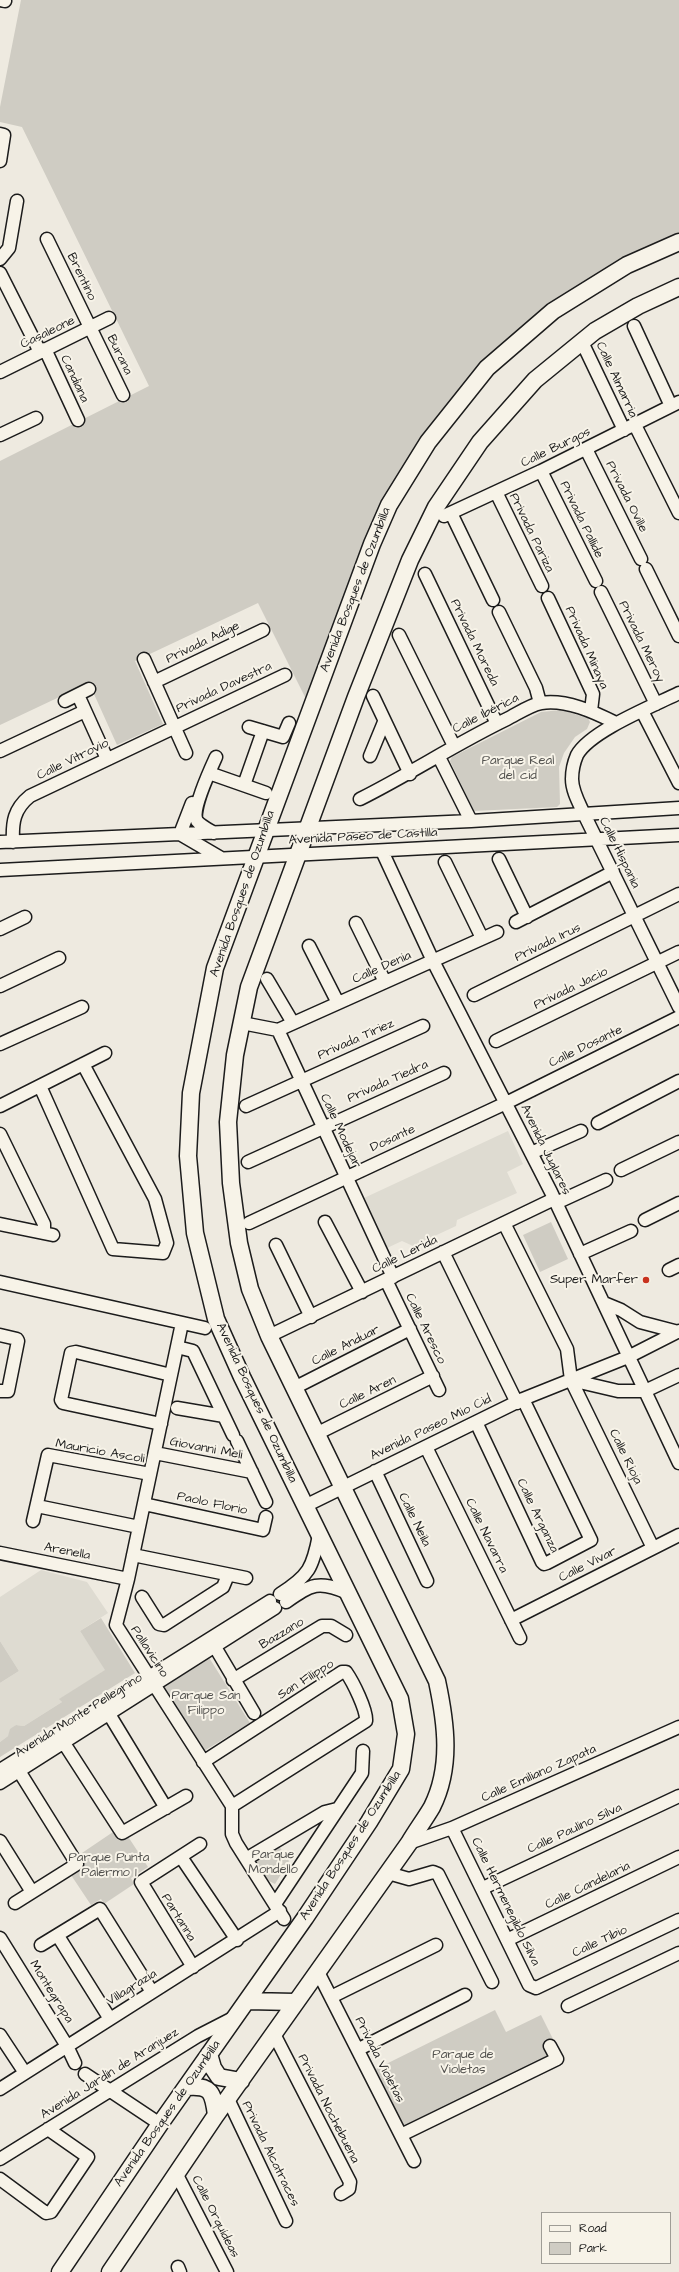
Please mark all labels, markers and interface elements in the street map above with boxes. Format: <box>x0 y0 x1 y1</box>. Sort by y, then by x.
street label: Brentino <box>63 251 99 303</box>
street label: Casaleone <box>18 313 78 353</box>
street label: Burana <box>103 332 135 378</box>
street label: Calle Almarria <box>592 339 640 421</box>
street label: Candiana <box>56 353 92 405</box>
street label: Calle Burgos <box>519 424 593 472</box>
street label: Privada Oville <box>601 459 651 535</box>
street label: Privada Pallide <box>556 479 606 561</box>
street label: Privada Pariza <box>505 491 557 575</box>
street label: Avenida Bosques de Ozumbilla <box>317 506 395 674</box>
street label: Privada Moreda <box>446 597 502 689</box>
street label: Privada Meroy <box>615 599 667 685</box>
street label: Privada Minaya <box>561 604 611 692</box>
street label: Privada Adige <box>164 618 242 668</box>
street label: Privada Davestra <box>174 659 274 717</box>
street label: Calle Ibérica <box>450 691 522 737</box>
street label: Calle Vitrovio <box>35 736 111 784</box>
park label: Parque Real del cid <box>482 753 554 784</box>
street label: Avenida Bosques de Ozumbilla <box>207 809 279 979</box>
street label: Calle Hispania <box>595 815 643 891</box>
street label: Avenida Paseo de Castilla <box>288 825 438 849</box>
street label: Privada Irus <box>512 920 584 966</box>
street label: Calle Denia <box>350 948 414 988</box>
street label: Privada Jacio <box>532 964 610 1014</box>
street label: Privada Tiriez <box>315 1016 397 1064</box>
street label: Calle Dosante <box>547 1022 625 1072</box>
street label: Privada Tiedra <box>345 1057 431 1107</box>
street label: Calle Modejar <box>316 1091 364 1171</box>
street label: Avenida Juglares <box>516 1102 574 1198</box>
street label: Dosante <box>368 1122 418 1156</box>
street label: Calle Lerida <box>370 1233 440 1277</box>
place label: Super Marfer <box>550 1272 638 1288</box>
marker: Super Marfer <box>641 1275 651 1285</box>
street label: Calle Aresco <box>401 1291 449 1367</box>
street label: Avenida Bosques de Ozumbilla <box>212 1320 300 1486</box>
street label: Calle Anduar <box>309 1322 383 1370</box>
street label: Calle Aren <box>337 1373 399 1413</box>
street label: Avenida Paseo Mio Cid <box>368 1392 494 1464</box>
street label: Calle Rioja <box>605 1427 645 1487</box>
street label: Giovanni Meli <box>168 1434 244 1464</box>
street label: Mauricio Ascoli <box>54 1436 146 1468</box>
street label: Calle Arganza <box>512 1476 562 1556</box>
street label: Paolo Florio <box>175 1489 249 1519</box>
street label: Calle Neila <box>394 1491 434 1549</box>
street label: Calle Navarra <box>461 1496 511 1576</box>
street label: Arenella <box>43 1540 91 1564</box>
street label: Calle Vivar <box>556 1544 620 1586</box>
street label: Bazzano <box>257 1615 307 1653</box>
street label: Pallavicino <box>127 1623 171 1681</box>
street label: San Filippo <box>275 1657 337 1703</box>
street label: Avenida Monte Pellegrino <box>12 1670 146 1762</box>
park label: Parque San Filippo <box>171 1688 241 1719</box>
street label: Calle Emiliano Zapata <box>479 1742 599 1806</box>
street label: Avenida Bosques de Ozumbilla <box>297 1768 405 1924</box>
street label: Calle Paulino Silva <box>525 1800 625 1858</box>
street label: Calle Hermenegildo Silva <box>467 1835 543 1969</box>
park label: Parque Mondello <box>248 1847 298 1878</box>
park label: Parque Punta Palermo 1 <box>69 1850 149 1881</box>
street label: Calle Candelaria <box>543 1859 633 1913</box>
street label: Partanna <box>157 1891 199 1945</box>
street label: Calle Tibio <box>570 1923 630 1961</box>
street label: Montegrapa <box>26 1958 76 2026</box>
street label: Villagrazia <box>104 1966 160 2010</box>
street label: Privada Violetas <box>351 2015 407 2105</box>
street label: Avenida Jardín de Aranjuez <box>38 2025 182 2123</box>
street label: Avenida Bosques de Ozumbilla <box>111 2038 225 2190</box>
park label: Parque de Violetas <box>432 2047 494 2078</box>
street label: Privada Nochebuena <box>294 2052 362 2166</box>
street label: Privada Alcatraces <box>238 2099 302 2209</box>
street label: Calle Orquídeas <box>188 2173 242 2261</box>
legend <box>541 2212 671 2264</box>
text: Road <box>579 2220 607 2237</box>
text: Park <box>579 2240 607 2257</box>

